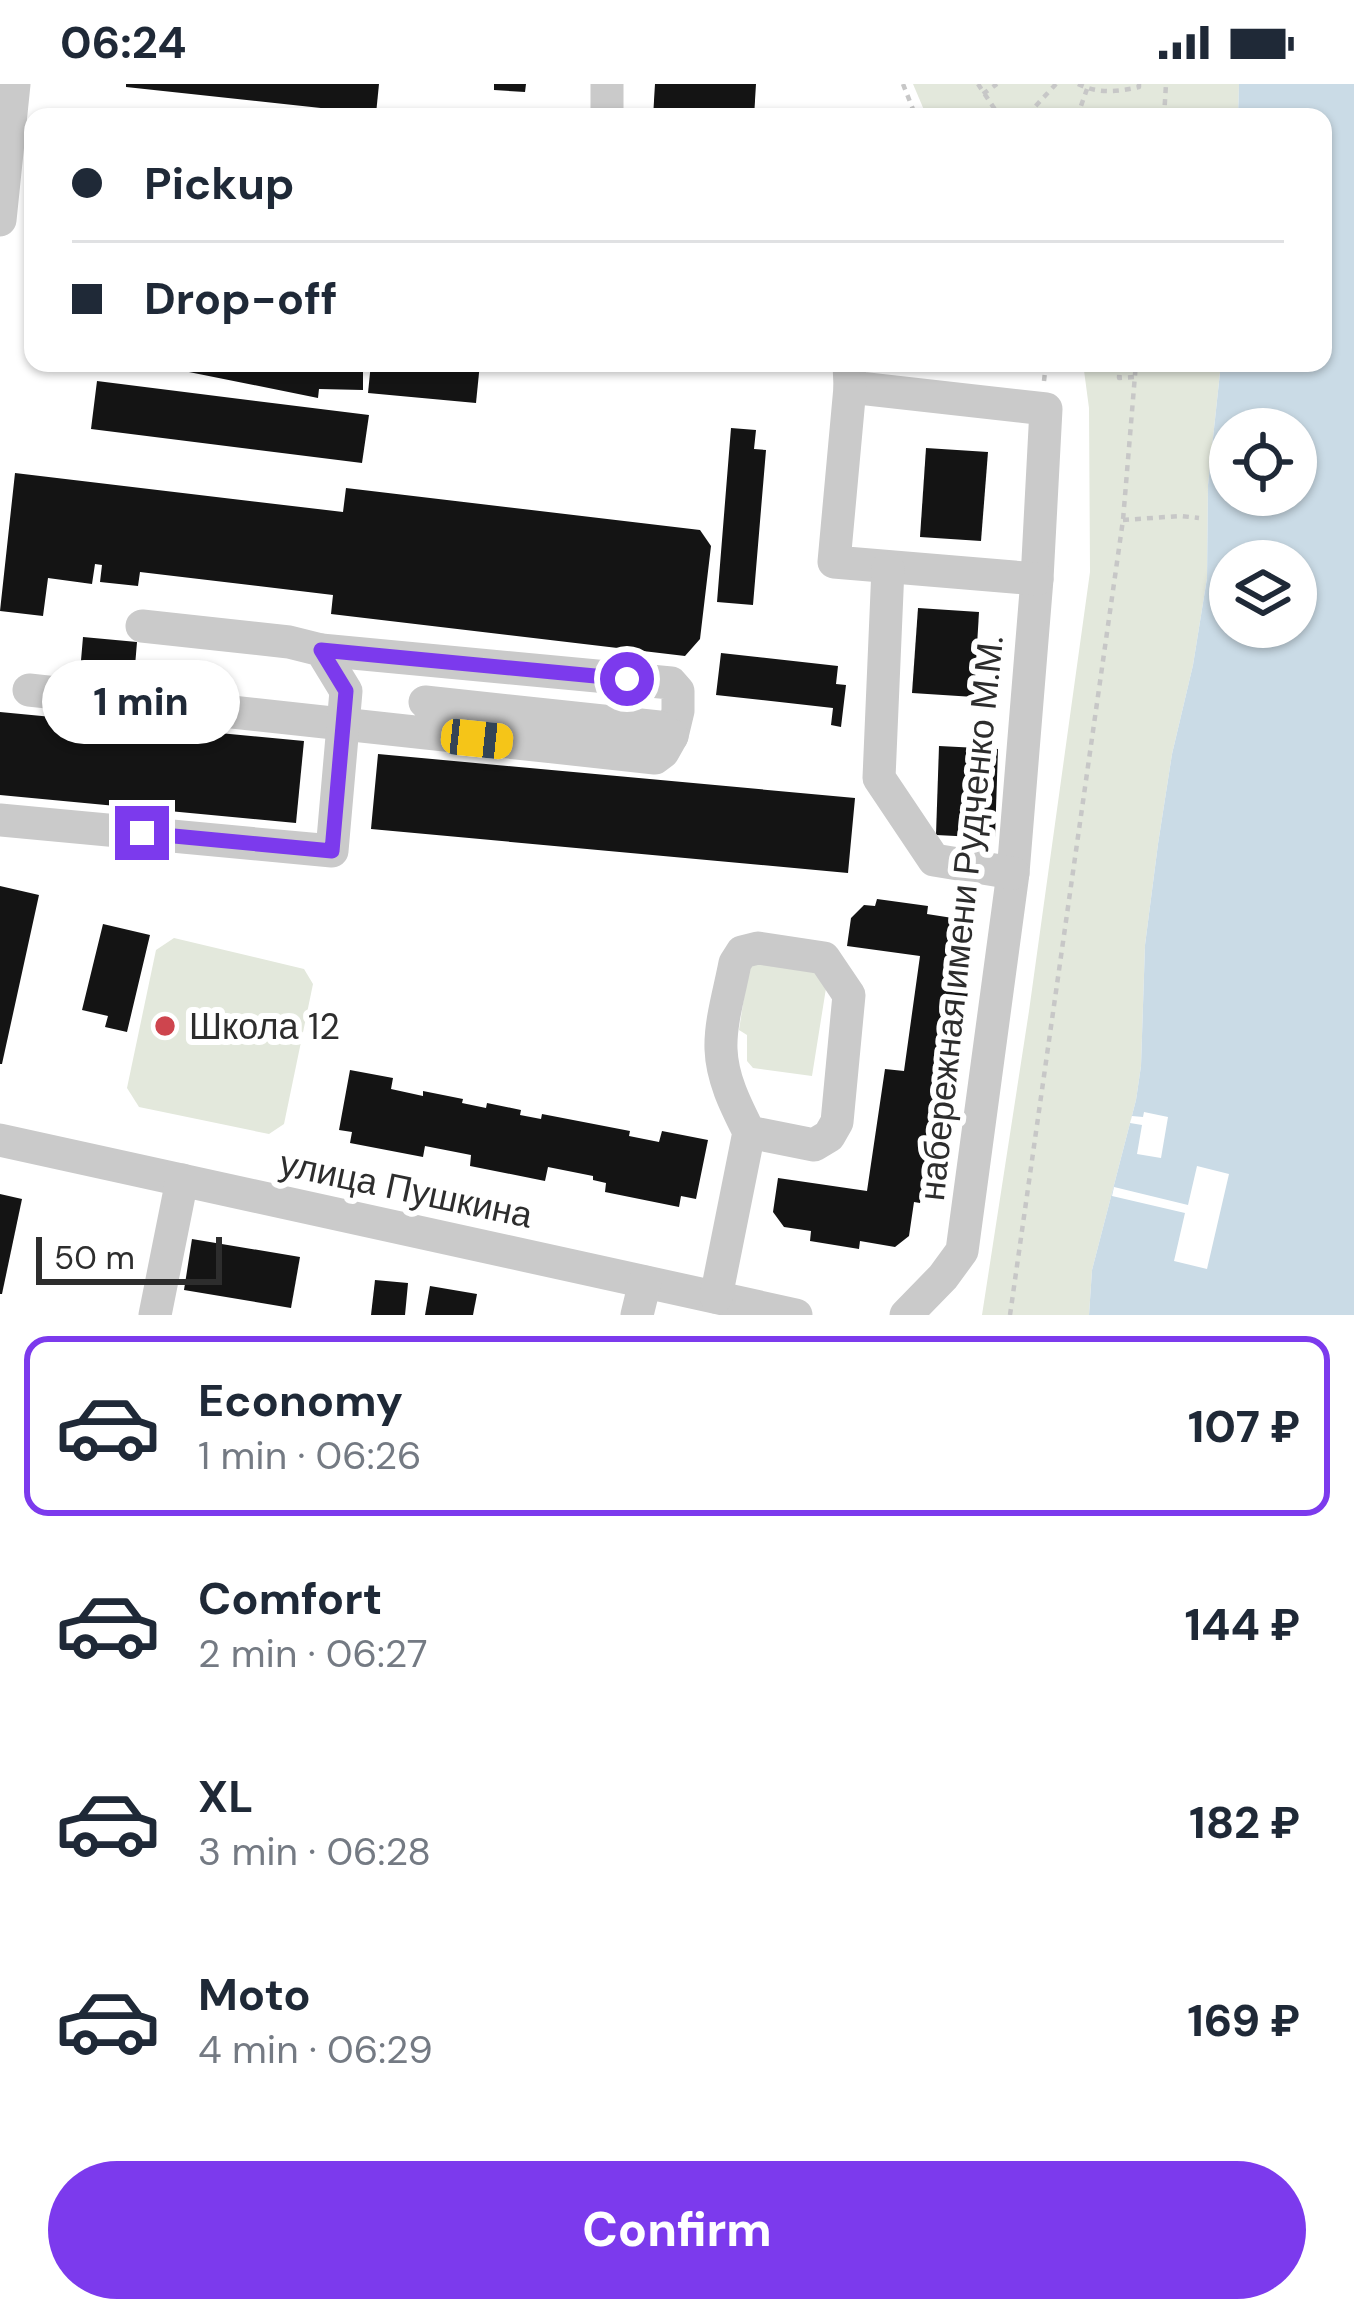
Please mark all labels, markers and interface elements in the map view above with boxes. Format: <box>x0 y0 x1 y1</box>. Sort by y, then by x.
text: 06:24 <box>60 13 187 72</box>
text: Pickup <box>144 154 294 213</box>
text: Drop-off <box>144 269 338 328</box>
map controls <box>1209 408 1317 648</box>
button: locate <box>1209 408 1317 516</box>
button: layers <box>1209 540 1317 648</box>
street label: набережная имени Рудченко М.М. <box>908 633 1014 1203</box>
route start <box>600 652 654 706</box>
callout: 1 min <box>43 659 241 743</box>
text: 1 min <box>93 676 189 727</box>
car <box>439 717 515 761</box>
route end <box>115 806 169 860</box>
place label: Школа 12 <box>189 1003 340 1050</box>
marker: Школа 12 <box>152 1013 178 1039</box>
street label: улица Пушкина <box>275 1139 538 1239</box>
scale bar <box>36 1231 222 1284</box>
text: 50 m <box>54 1236 135 1279</box>
text: Economy <box>198 1371 403 1430</box>
icon: car <box>54 1372 162 1480</box>
text: 107 ₽ <box>1188 1397 1300 1456</box>
text: 1 min · 06:26 <box>198 1430 422 1481</box>
text: Comfort <box>198 1569 382 1628</box>
icon: car <box>54 1570 162 1678</box>
text: 144 ₽ <box>1184 1595 1300 1654</box>
text: 2 min · 06:27 <box>198 1628 427 1679</box>
text: XL <box>198 1767 253 1826</box>
icon: car <box>54 1768 162 1876</box>
text: 182 ₽ <box>1189 1793 1300 1852</box>
text: 3 min · 06:28 <box>198 1826 431 1877</box>
text: Moto <box>198 1965 311 2024</box>
icon: car <box>54 1966 162 2074</box>
text: 169 ₽ <box>1187 1991 1300 2050</box>
text: 4 min · 06:29 <box>198 2024 433 2075</box>
button: Confirm <box>48 2161 1306 2299</box>

